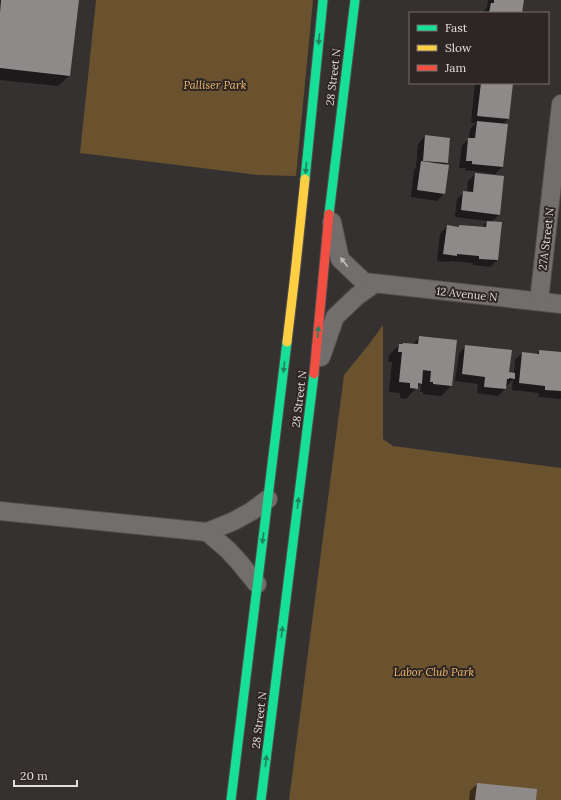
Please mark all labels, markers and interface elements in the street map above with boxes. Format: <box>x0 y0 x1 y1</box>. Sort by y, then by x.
legend <box>409 12 549 84</box>
text: Fast <box>445 20 468 35</box>
one-way arrow <box>316 33 323 45</box>
text: Slow <box>445 40 472 55</box>
street label: 28 Street N <box>323 48 343 106</box>
text: Jam <box>444 60 466 75</box>
park label: Palliser Park <box>183 78 247 92</box>
one-way arrow <box>303 162 309 174</box>
street label: 27A Street N <box>535 207 557 271</box>
one-way arrow <box>339 256 348 267</box>
street label: 12 Avenue N <box>436 284 498 304</box>
one-way arrow <box>315 326 322 339</box>
one-way arrow <box>281 361 287 373</box>
street label: 28 Street N <box>289 370 309 428</box>
one-way arrow <box>295 497 301 509</box>
one-way arrow <box>260 532 266 544</box>
one-way arrow <box>279 626 285 638</box>
park label: Labor Club Park <box>394 665 474 679</box>
street label: 28 Street N <box>249 691 269 749</box>
one-way arrow <box>263 755 269 767</box>
scale bar <box>14 762 77 788</box>
text: 20 m <box>20 768 48 783</box>

